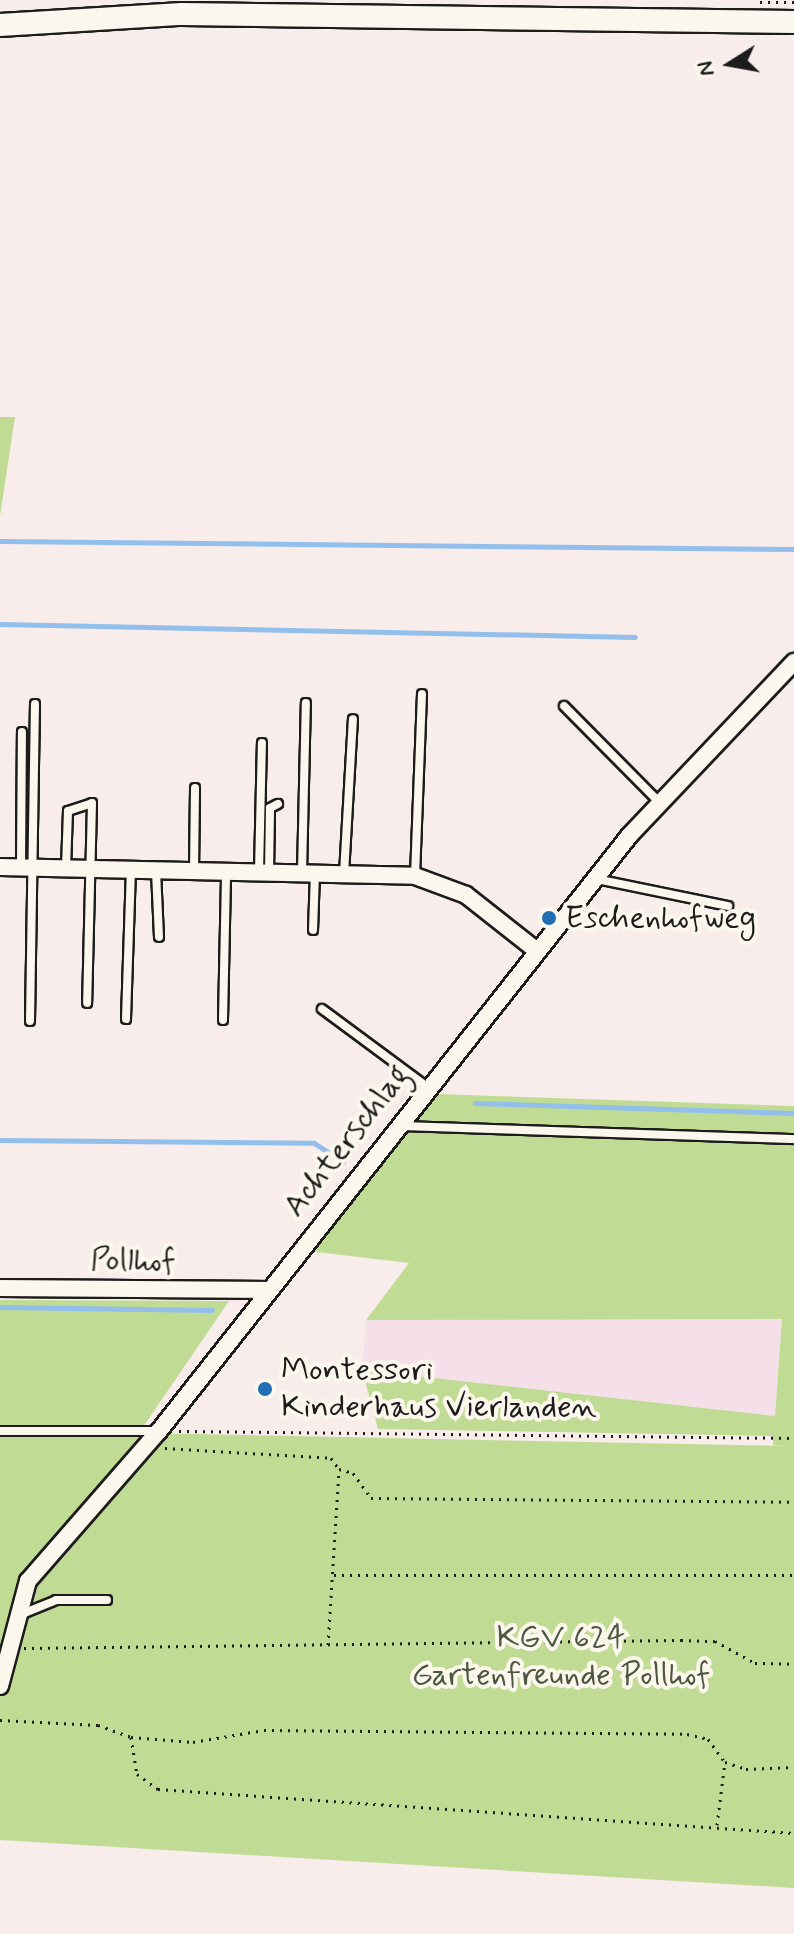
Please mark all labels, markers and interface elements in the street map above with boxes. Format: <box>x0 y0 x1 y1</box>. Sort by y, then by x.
north arrow <box>690 24 770 104</box>
text: N <box>691 59 722 78</box>
place label: Eschenhofweg <box>565 899 756 937</box>
marker: Eschenhofweg <box>540 909 558 927</box>
street label: Achterschlag <box>276 1057 418 1225</box>
street label: Pollhof <box>90 1241 176 1281</box>
place label: Montessori Kinderhaus Vierlanden <box>281 1352 600 1427</box>
marker: Montessori Kinderhaus Vierlanden <box>256 1380 274 1398</box>
park label: KGV 624 Gartenfreunde Pollhof <box>415 1620 707 1695</box>

